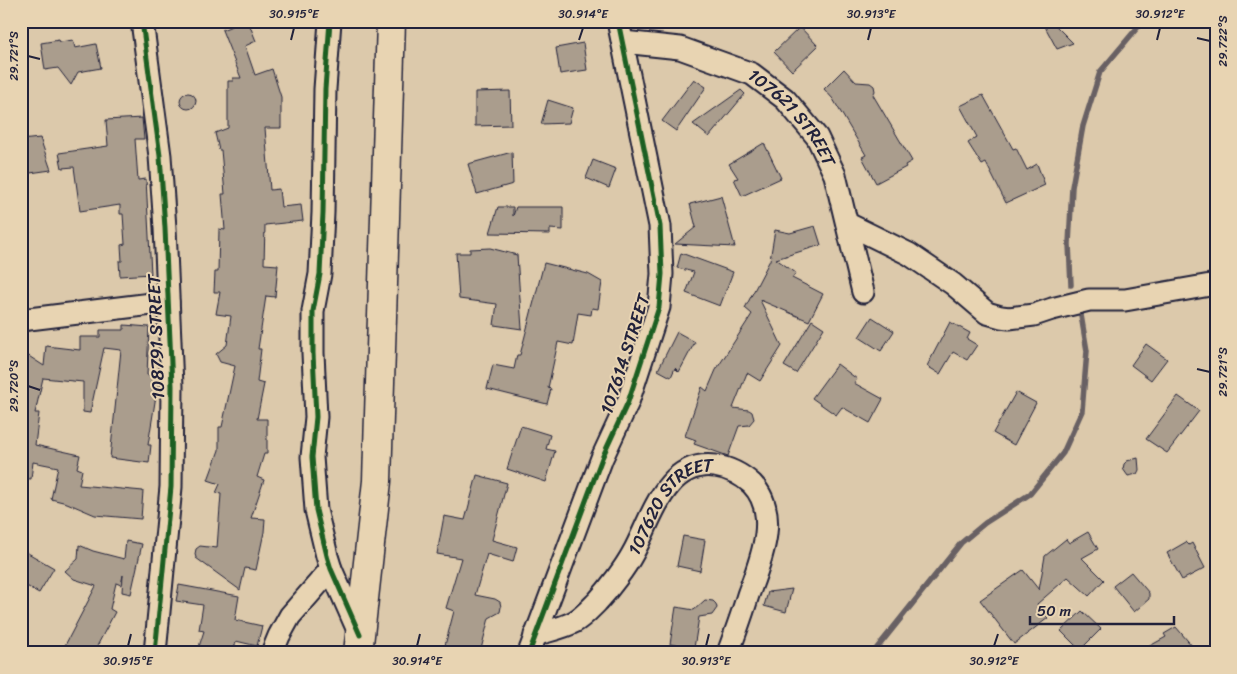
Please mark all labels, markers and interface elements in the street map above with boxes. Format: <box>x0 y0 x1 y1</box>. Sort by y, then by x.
text: 30.915°E <box>269 3 320 25</box>
text: 30.914°E <box>558 3 609 25</box>
text: 30.913°E <box>847 3 897 25</box>
text: 30.912°E <box>1135 3 1186 25</box>
text: 29.722°S <box>1212 15 1234 67</box>
text: 29.721°S <box>3 31 25 81</box>
street label: 107621 STREET <box>741 60 845 173</box>
street label: 108791 STREET <box>138 273 174 400</box>
street label: 107614 STREET <box>590 289 660 418</box>
text: 29.721°S <box>1212 347 1234 397</box>
text: 29.720°S <box>3 360 25 412</box>
street label: 107620 STREET <box>619 450 714 561</box>
scale bar <box>1030 594 1173 626</box>
text: 50 m <box>1037 598 1072 624</box>
text: 30.915°E <box>103 650 154 672</box>
text: 30.914°E <box>392 650 443 672</box>
text: 30.913°E <box>682 650 732 672</box>
text: 30.912°E <box>969 650 1020 672</box>

